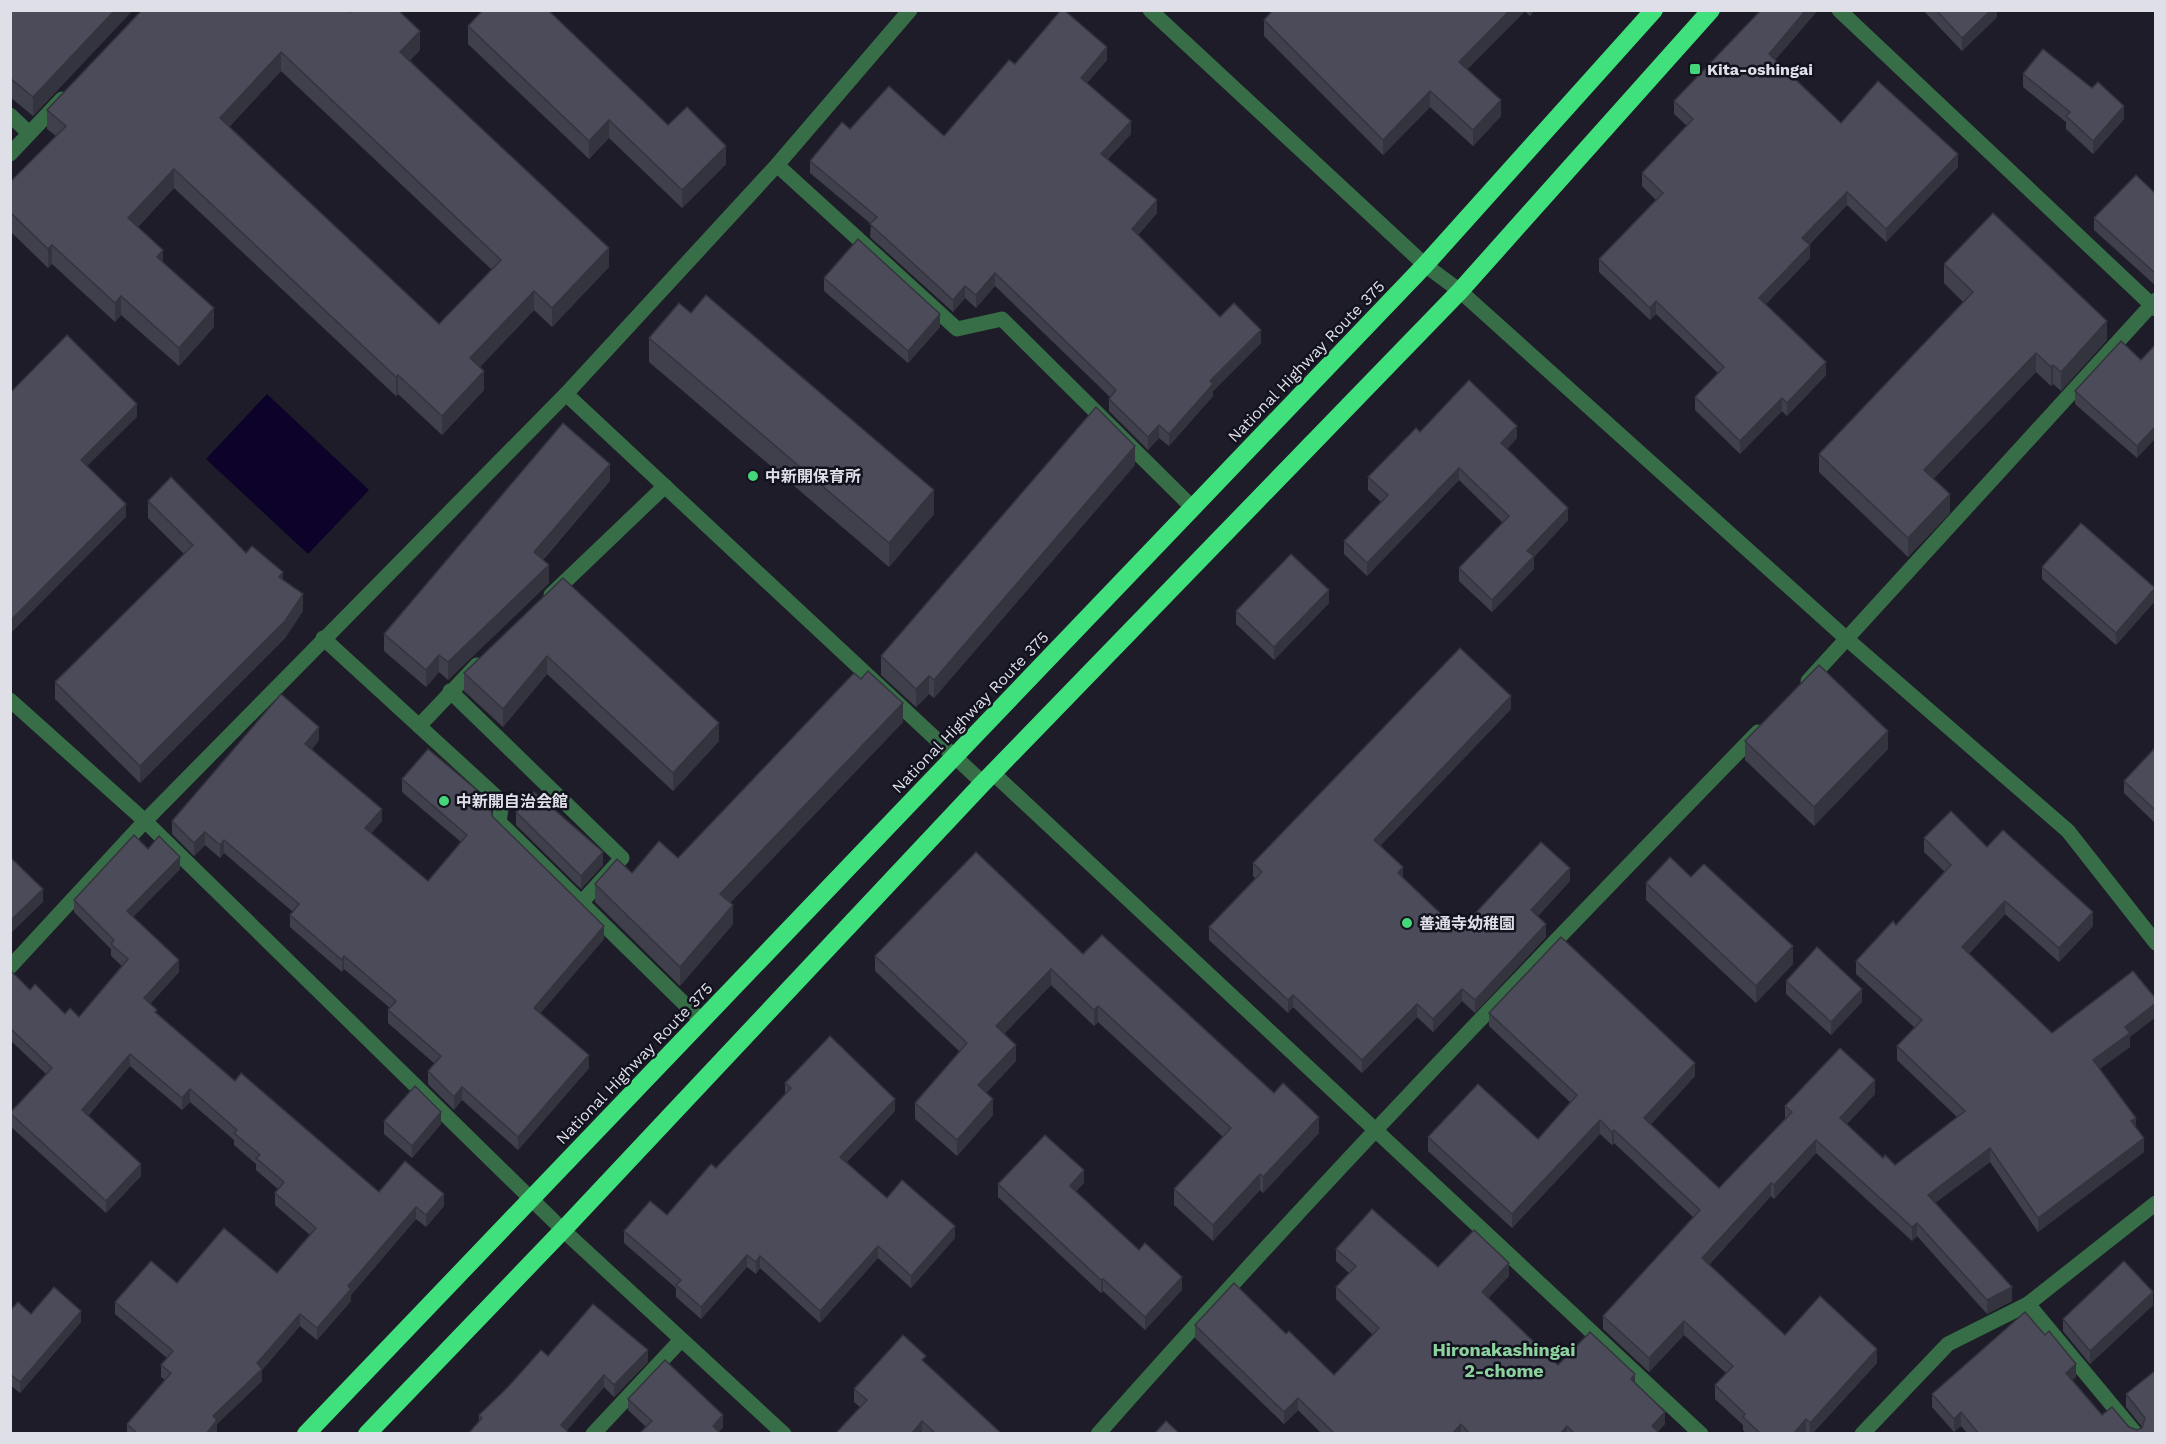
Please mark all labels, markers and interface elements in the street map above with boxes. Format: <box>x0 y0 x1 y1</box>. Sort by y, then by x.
place label: Kita-oshingai <box>1707 60 1813 79</box>
marker: Kita-oshingai <box>1688 62 1702 76</box>
street label: National Highway Route 375 <box>1224 277 1389 446</box>
place label: 中新開保育所 <box>765 467 861 486</box>
marker: 中新開保育所 <box>746 469 760 483</box>
street label: National Highway Route 375 <box>888 628 1053 797</box>
place label: 中新開自治会館 <box>456 792 568 811</box>
marker: 中新開自治会館 <box>437 794 451 808</box>
place label: 善通寺幼稚園 <box>1419 914 1515 933</box>
marker: 善通寺幼稚園 <box>1400 916 1414 930</box>
street label: National Highway Route 375 <box>552 979 717 1148</box>
district label: Hironakashingai 2-chome <box>1432 1339 1576 1381</box>

